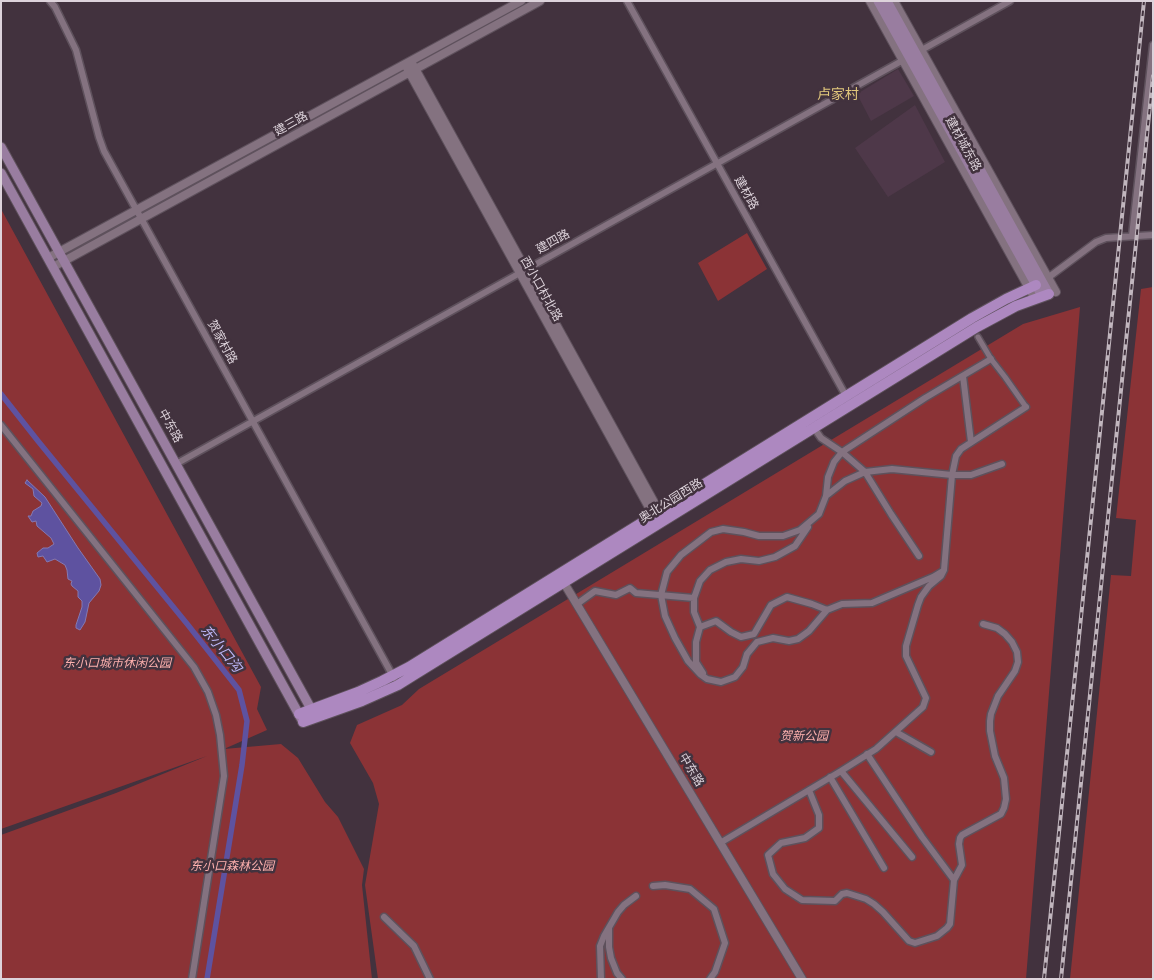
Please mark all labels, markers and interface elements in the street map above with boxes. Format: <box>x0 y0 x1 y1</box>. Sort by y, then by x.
district label: 卢家村 <box>817 87 859 103</box>
street label: 建三路 <box>272 109 310 139</box>
street label: 建材城东路 <box>942 114 984 174</box>
street label: 建材路 <box>731 174 761 212</box>
street label: 建四路 <box>534 227 572 257</box>
street label: 西小口村北路 <box>517 254 565 324</box>
street label: 贺家村路 <box>204 318 240 366</box>
street label: 中东路 <box>155 407 185 445</box>
street label: 奥北公园西路 <box>637 476 705 526</box>
water label: 东小口沟 <box>197 622 245 676</box>
park label: 东小口城市休闲公园 <box>63 657 171 671</box>
park label: 贺新公园 <box>780 730 828 744</box>
street label: 中东路 <box>676 751 706 789</box>
park label: 东小口森林公园 <box>190 860 274 874</box>

